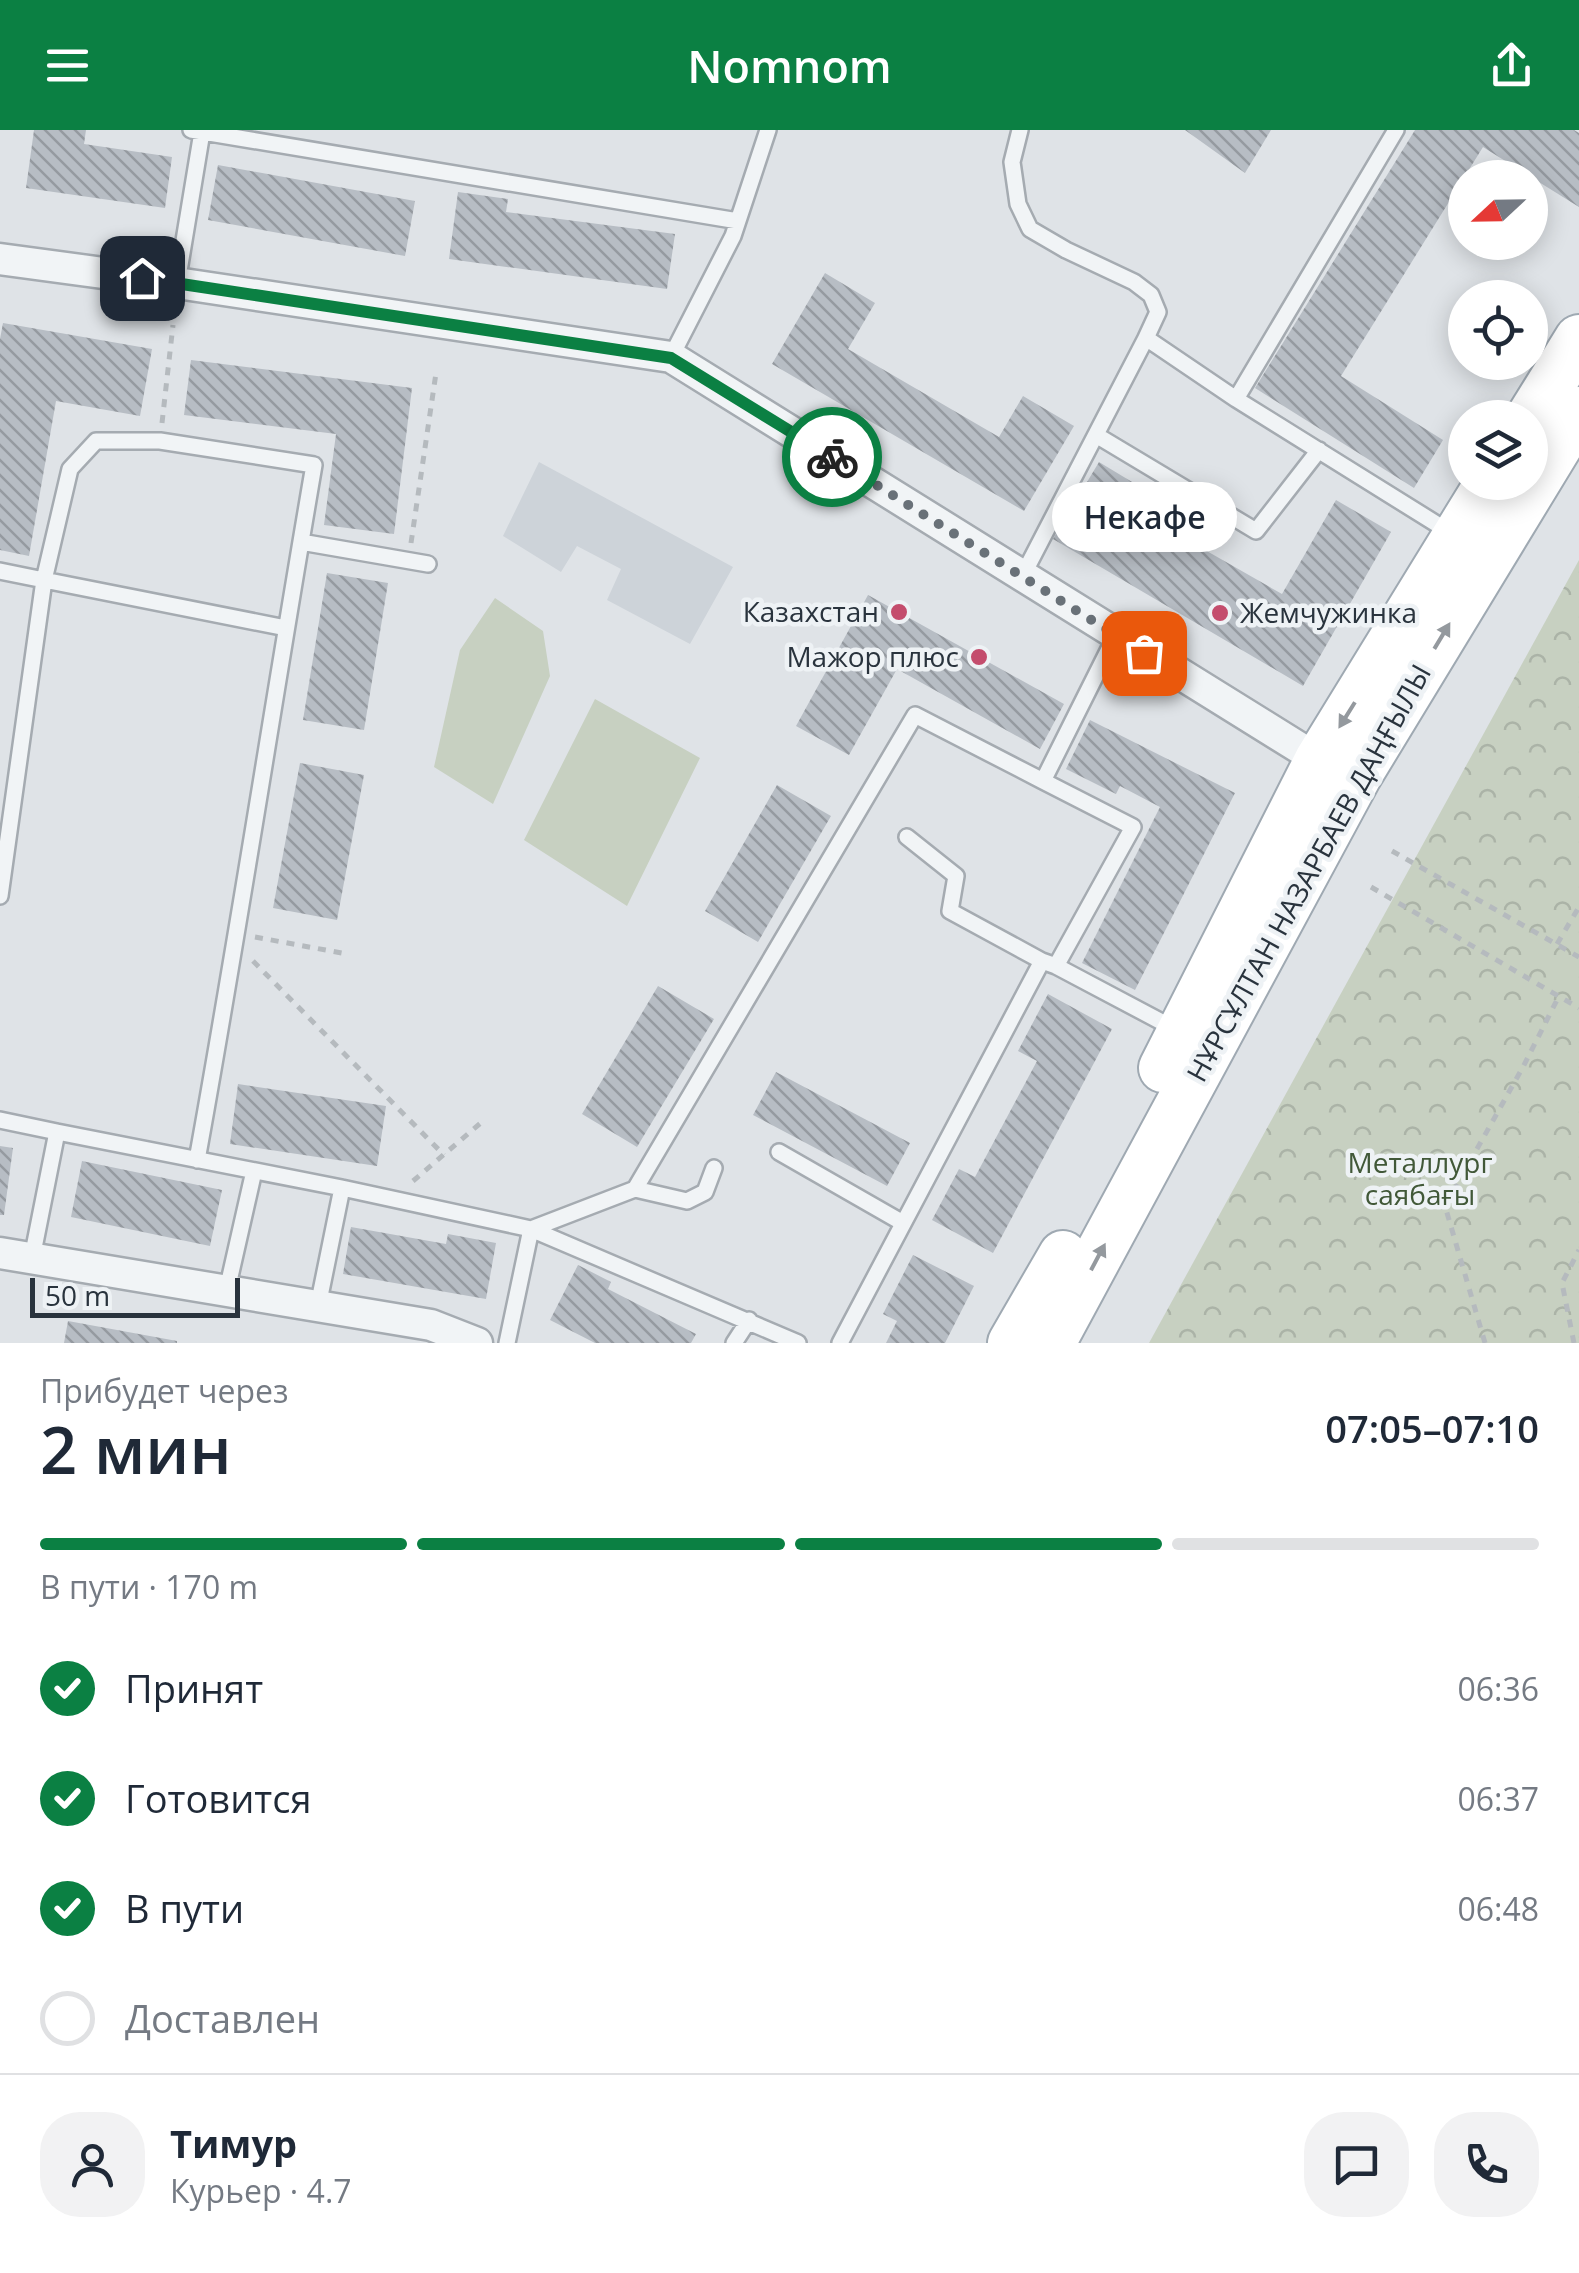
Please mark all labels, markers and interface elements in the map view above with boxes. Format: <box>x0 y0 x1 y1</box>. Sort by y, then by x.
text: Nomnom <box>687 35 892 96</box>
icon: menu <box>40 38 95 93</box>
icon: share <box>1484 38 1539 93</box>
north arrow <box>1448 160 1548 260</box>
map controls <box>1448 160 1548 500</box>
pin <box>100 236 185 321</box>
icon: home <box>115 251 170 306</box>
button: locate <box>1448 280 1548 380</box>
button: layers <box>1448 400 1548 500</box>
courier <box>782 407 882 507</box>
icon: bike <box>805 430 860 485</box>
callout: Некафе <box>1052 483 1236 553</box>
text: Некафе <box>1083 495 1206 538</box>
place label: Казахстан <box>743 592 879 630</box>
place label: Жемчужинка <box>1240 593 1417 631</box>
marker: Казахстан <box>888 601 910 623</box>
marker: Жемчужинка <box>1209 602 1231 624</box>
pin <box>1102 611 1187 696</box>
one-way arrow <box>1433 622 1450 650</box>
icon: bag <box>1117 626 1172 681</box>
place label: Мажор плюс <box>786 637 959 675</box>
marker: Мажор плюс <box>968 646 990 668</box>
street label: НҰРСҰЛТАН НАЗАРБАЕВ ДАҢҒЫЛЫ <box>1177 657 1439 1088</box>
one-way arrow <box>1338 701 1357 728</box>
park label: Металлург саябағы <box>1348 1143 1492 1213</box>
one-way arrow <box>1089 1243 1106 1272</box>
scale bar <box>30 1273 240 1318</box>
text: 50 m <box>45 1276 110 1314</box>
text: Прибудет через <box>40 1369 288 1412</box>
text: 07:05–07:10 <box>1325 1402 1539 1454</box>
text: 2 мин <box>40 1405 232 1493</box>
text: В пути · 170 m <box>40 1565 258 1608</box>
icon: check <box>40 1661 95 1716</box>
text: Принят <box>125 1662 263 1714</box>
text: 06:36 <box>1457 1667 1539 1710</box>
icon: check <box>40 1771 95 1826</box>
text: Готовится <box>125 1772 311 1824</box>
text: 06:37 <box>1457 1777 1539 1820</box>
icon: check <box>40 1881 95 1936</box>
text: В пути <box>125 1882 244 1934</box>
text: 06:48 <box>1457 1887 1539 1930</box>
text: Доставлен <box>125 1992 320 2044</box>
button: person <box>40 2112 145 2217</box>
button: chat <box>1304 2112 1409 2217</box>
button: phone <box>1434 2112 1539 2217</box>
text: Тимур <box>170 2117 297 2169</box>
text: Курьер · 4.7 <box>170 2169 352 2212</box>

